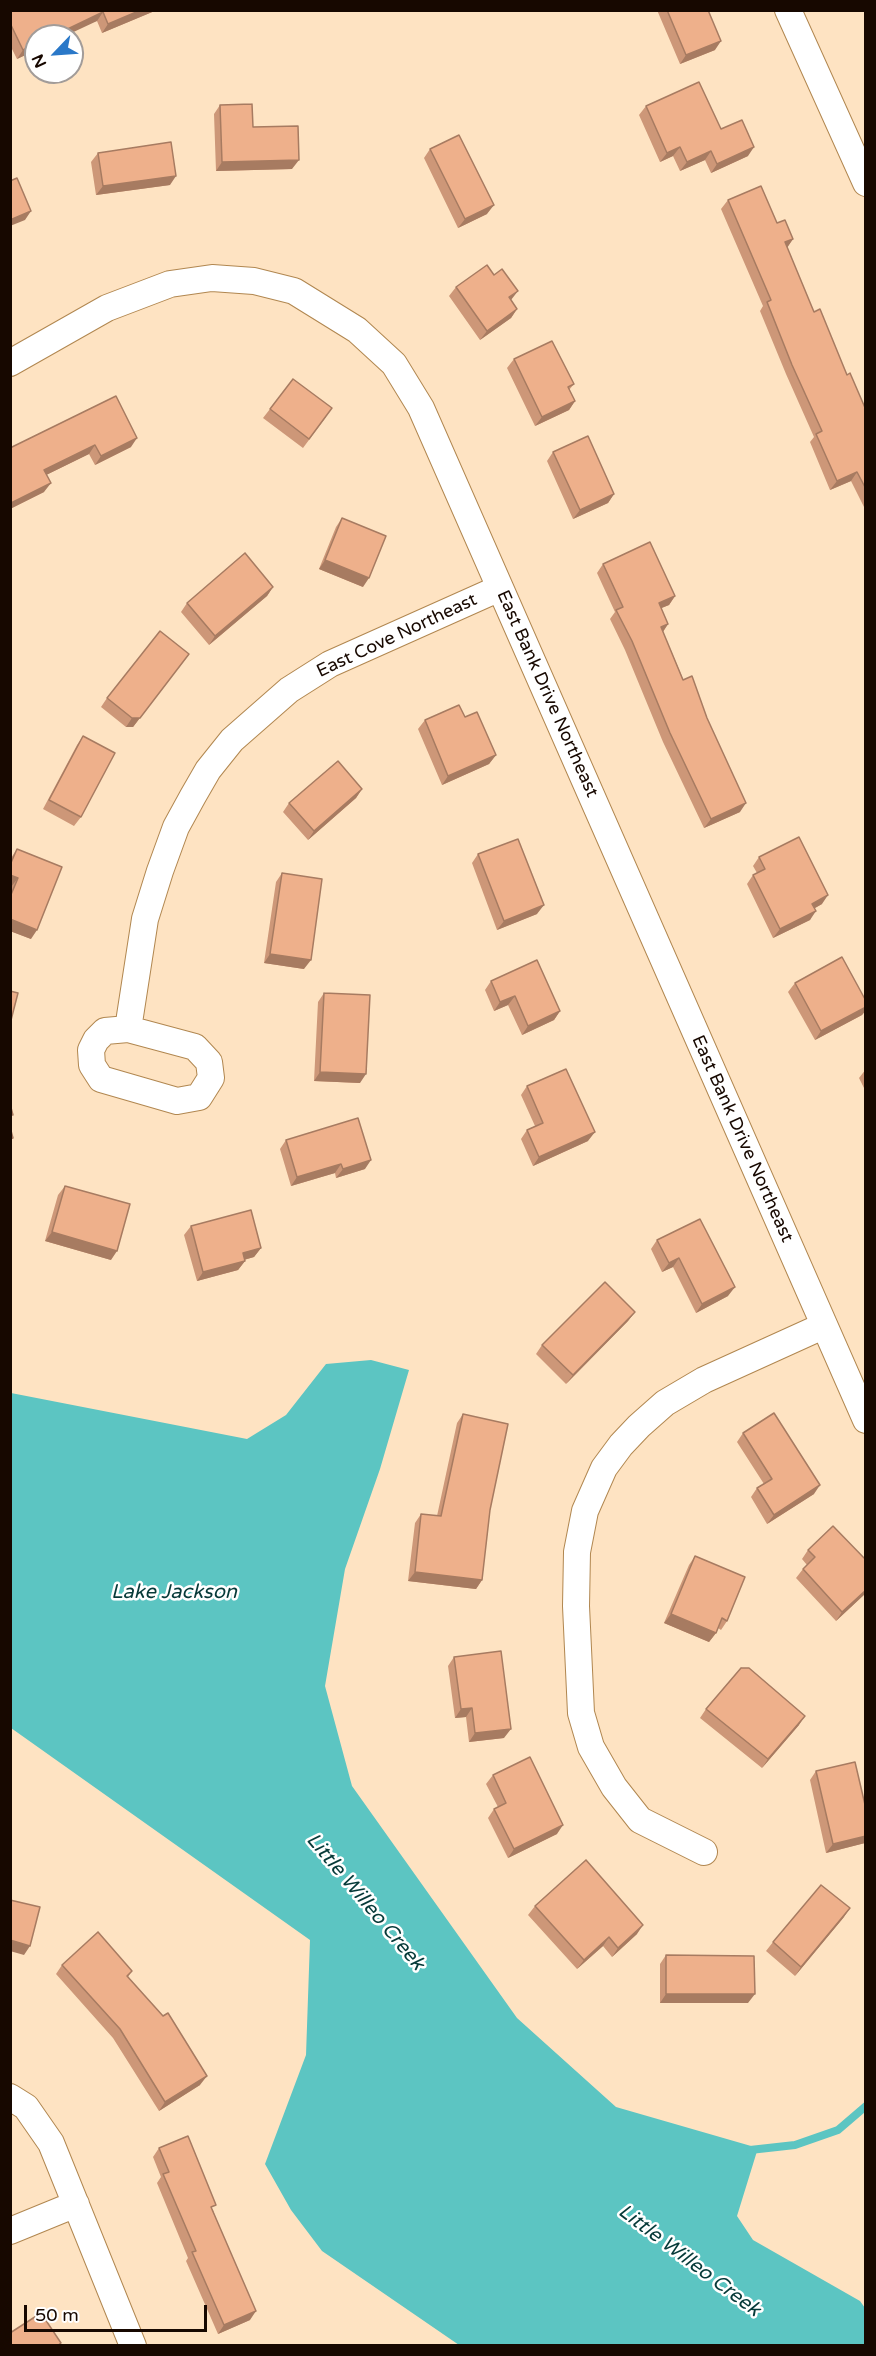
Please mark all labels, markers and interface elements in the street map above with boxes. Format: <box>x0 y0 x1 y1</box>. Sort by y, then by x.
north arrow <box>24 24 84 84</box>
text: N <box>28 51 51 71</box>
street label: East Bank Drive Northeast <box>492 587 602 801</box>
street label: East Cove Northeast <box>313 589 481 683</box>
street label: East Bank Drive Northeast <box>687 1032 797 1246</box>
water label: Lake Jackson <box>111 1581 237 1605</box>
water label: Little Willeo Creek <box>301 1829 429 1975</box>
water label: Little Willeo Creek <box>613 2200 765 2322</box>
scale bar <box>27 2293 210 2331</box>
text: 50 m <box>35 2304 79 2326</box>

